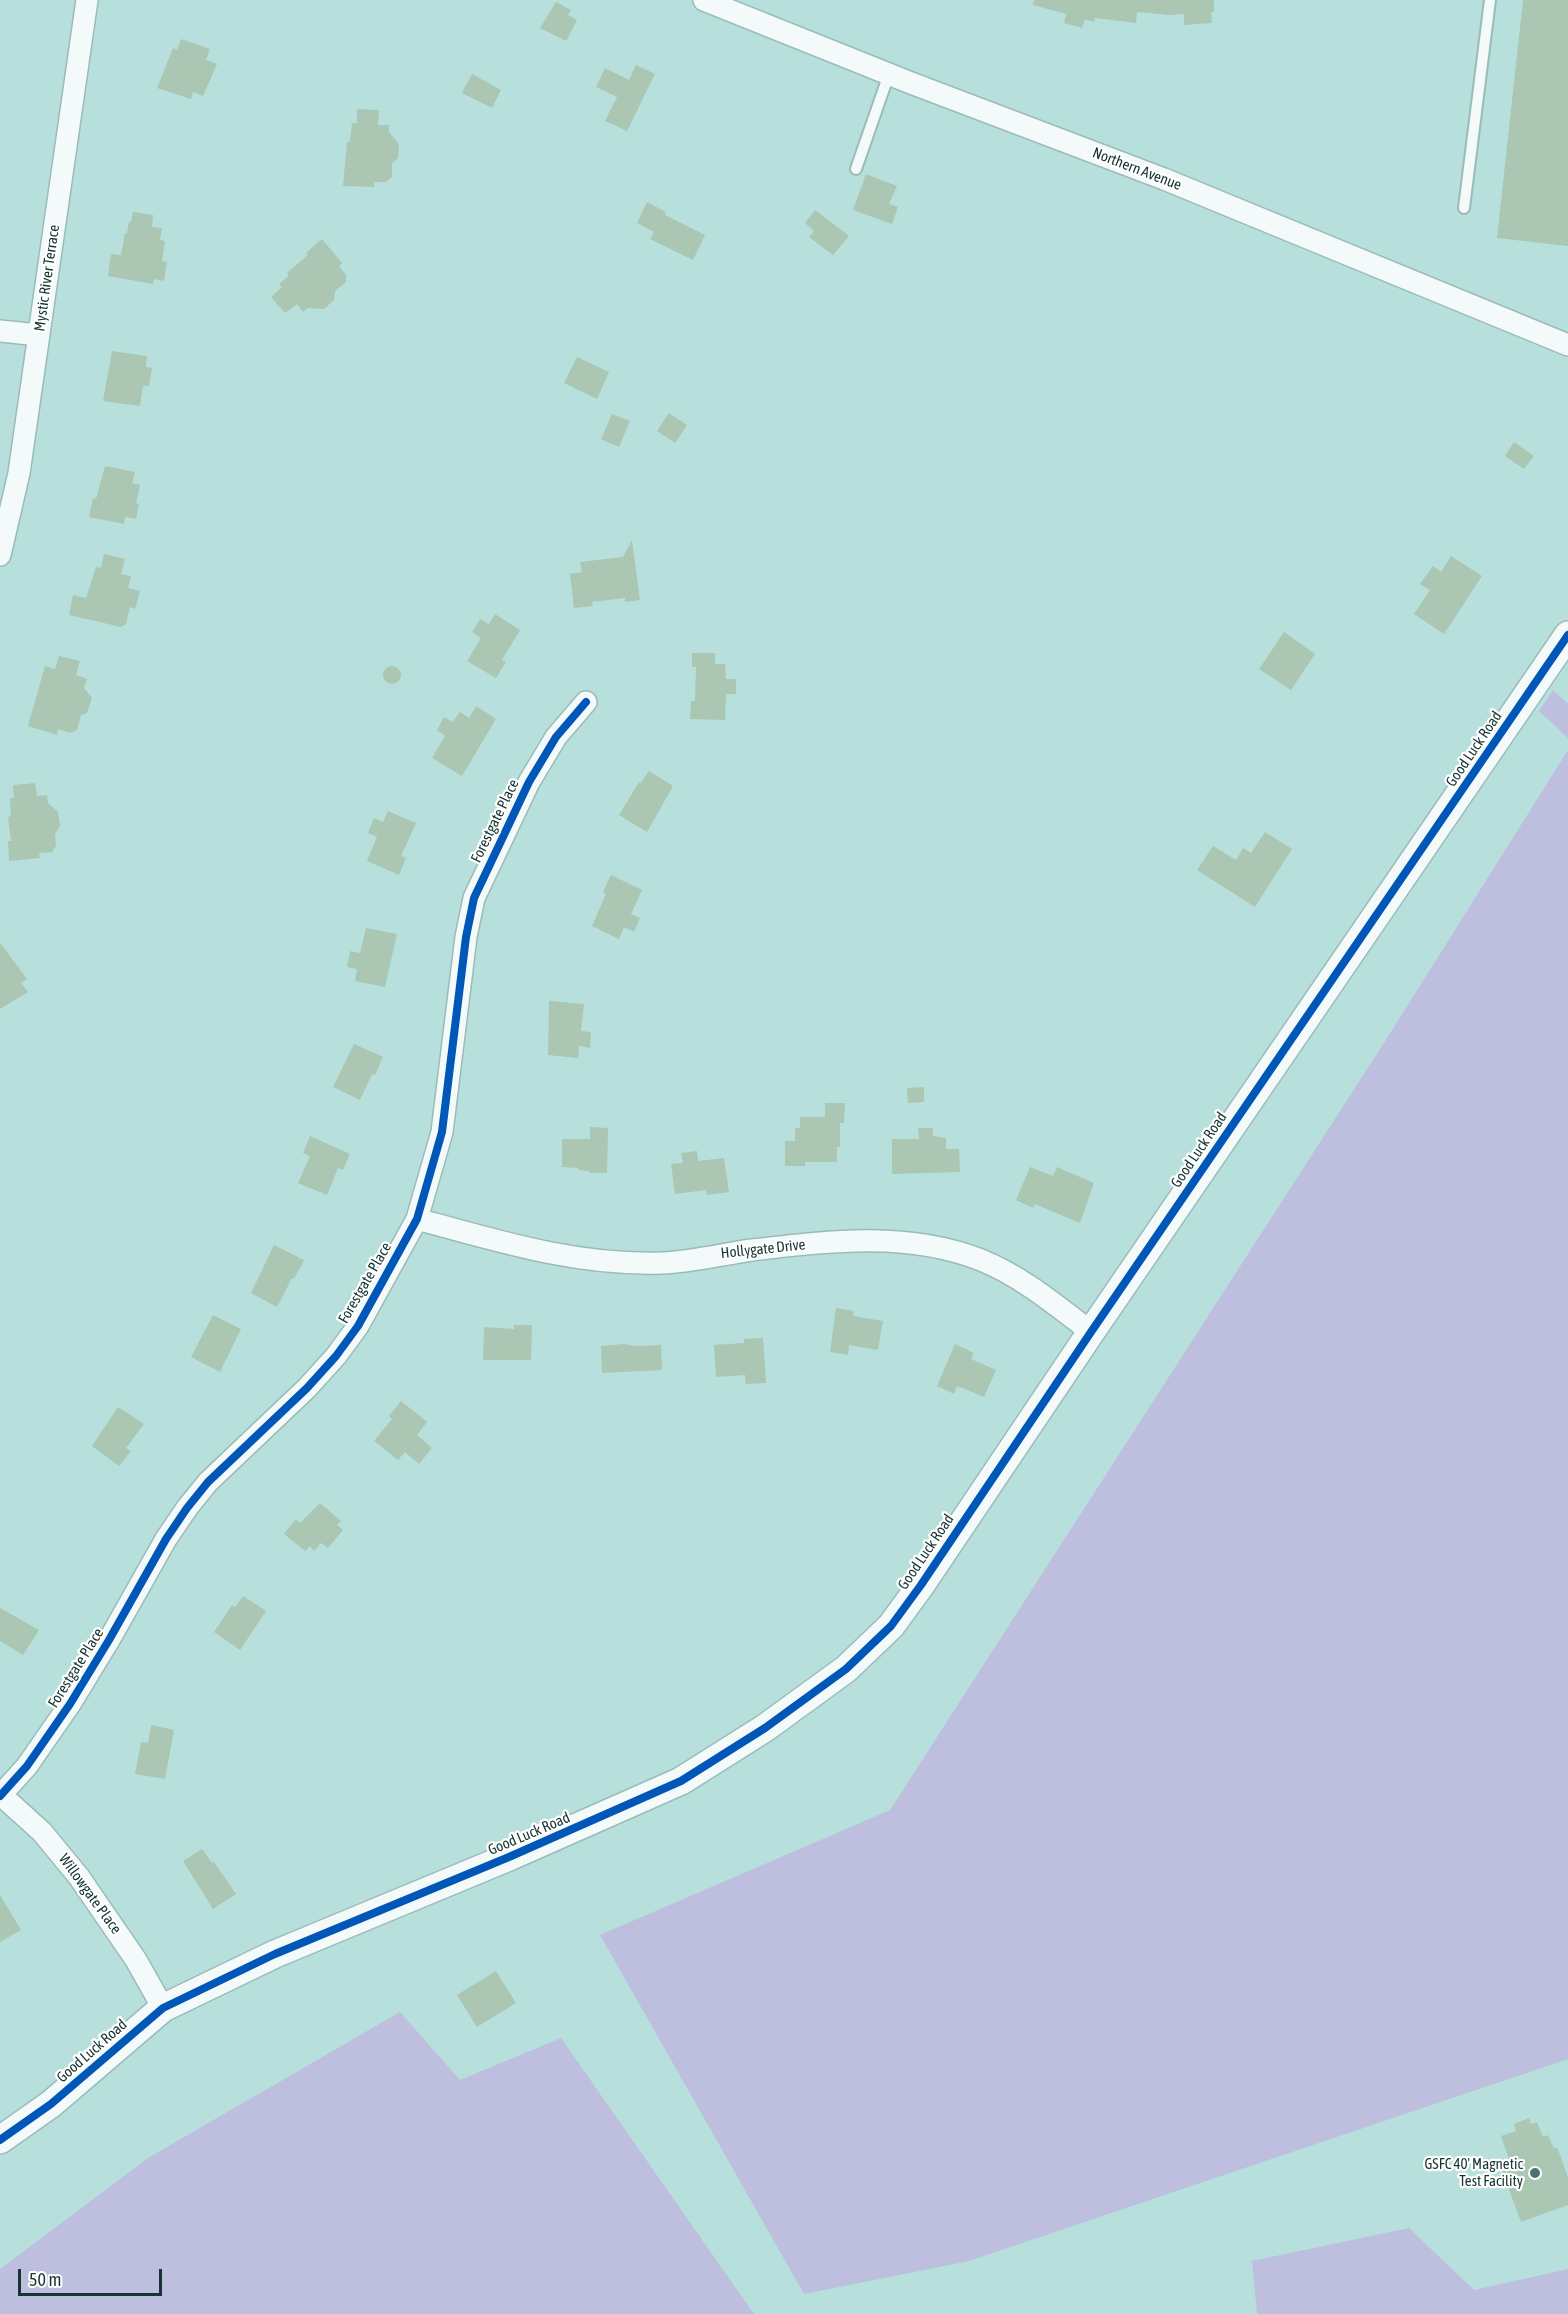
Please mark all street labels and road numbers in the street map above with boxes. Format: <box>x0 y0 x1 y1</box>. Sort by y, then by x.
street label: Northern Avenue <box>1090 144 1184 194</box>
street label: Mystic River Terrace <box>31 223 63 333</box>
street label: Good Luck Road <box>1442 708 1506 790</box>
street label: Forestgate Place <box>467 776 523 866</box>
street label: Good Luck Road <box>1167 1109 1231 1191</box>
street label: Hollygate Drive <box>720 1236 806 1262</box>
street label: Forestgate Place <box>335 1239 395 1327</box>
street label: Good Luck Road <box>894 1511 958 1593</box>
street label: Forestgate Place <box>44 1625 108 1711</box>
street label: Good Luck Road <box>485 1809 573 1859</box>
street label: Willowgate Place <box>55 1850 125 1938</box>
street label: Good Luck Road <box>53 2016 131 2086</box>

